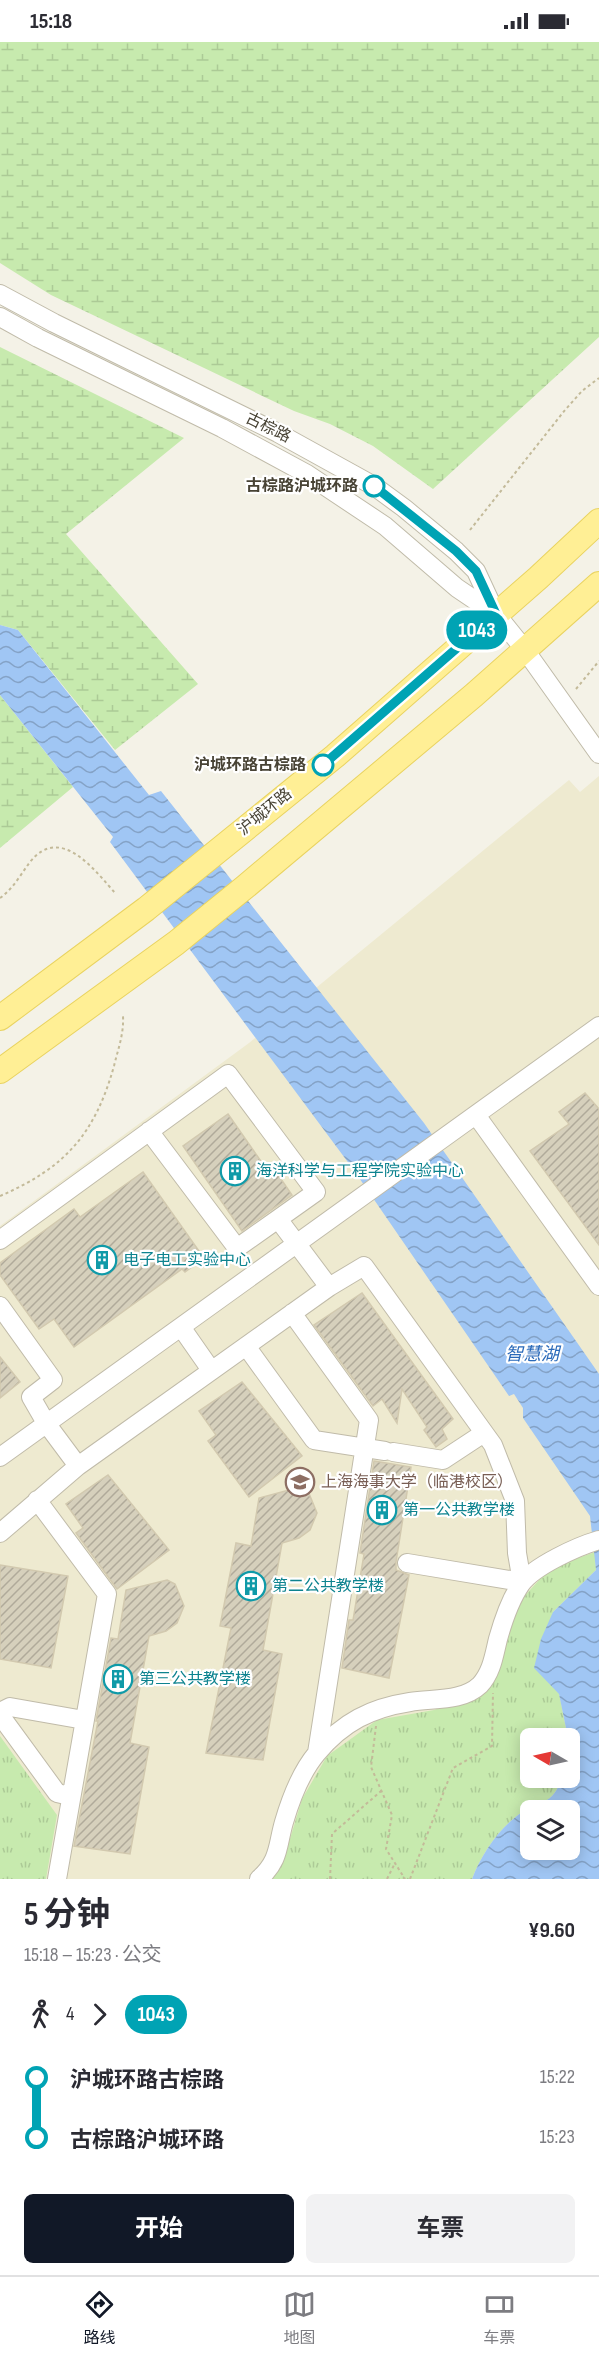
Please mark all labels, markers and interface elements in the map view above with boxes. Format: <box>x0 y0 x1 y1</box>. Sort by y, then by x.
text: 15:18 <box>30 8 72 35</box>
street label: 古棕路 <box>242 409 294 447</box>
marker: 古棕路沪城环路 <box>363 475 385 497</box>
place label: 古棕路沪城环路 <box>246 476 358 496</box>
line badge: 1043 <box>435 610 519 650</box>
text: 1043 <box>458 618 496 643</box>
marker: 沪城环路古棕路 <box>312 754 334 776</box>
place label: 沪城环路古棕路 <box>194 755 306 775</box>
street label: 沪城环路 <box>234 784 296 840</box>
building icon: 海洋科学与工程学院实验中心 <box>219 1155 251 1187</box>
place label: 海洋科学与工程学院实验中心 <box>256 1162 464 1181</box>
building icon: 电子电工实验中心 <box>86 1244 118 1276</box>
place label: 电子电工实验中心 <box>123 1251 251 1270</box>
water label: 智慧湖 <box>505 1344 562 1365</box>
school or university icon: 上海海事大学（临港校区） <box>284 1466 316 1498</box>
place label: 上海海事大学（临港校区） <box>321 1473 513 1492</box>
building icon: 第一公共教学楼 <box>366 1494 398 1526</box>
place label: 第一公共教学楼 <box>403 1501 515 1520</box>
building icon: 第二公共教学楼 <box>235 1570 267 1602</box>
place label: 第二公共教学楼 <box>272 1577 384 1596</box>
building icon: 第三公共教学楼 <box>102 1663 134 1695</box>
place label: 第三公共教学楼 <box>139 1670 251 1689</box>
north arrow <box>520 1728 580 1788</box>
map controls <box>520 1728 580 1860</box>
button: layers <box>520 1800 580 1860</box>
text: 5 分钟 <box>24 1895 110 1935</box>
text: ¥9.60 <box>528 1917 575 1944</box>
text: 15:18 – 15:23 · 公交 <box>24 1943 162 1967</box>
icon: walk <box>24 1998 57 2031</box>
icon: forward <box>83 1998 116 2031</box>
text: 4 <box>66 2002 74 2026</box>
text: 1043 <box>137 2002 175 2027</box>
text: 15:22 <box>540 2065 575 2089</box>
text: 沪城环路古棕路 <box>70 2067 224 2094</box>
text: 15:23 <box>540 2125 575 2149</box>
text: 古棕路沪城环路 <box>70 2127 224 2154</box>
button: 开始 <box>24 2194 294 2263</box>
button: 车票 <box>306 2194 575 2263</box>
tab: 路线 <box>83 2288 116 2348</box>
tab: 地图 <box>283 2288 316 2348</box>
tab: 车票 <box>483 2288 516 2348</box>

